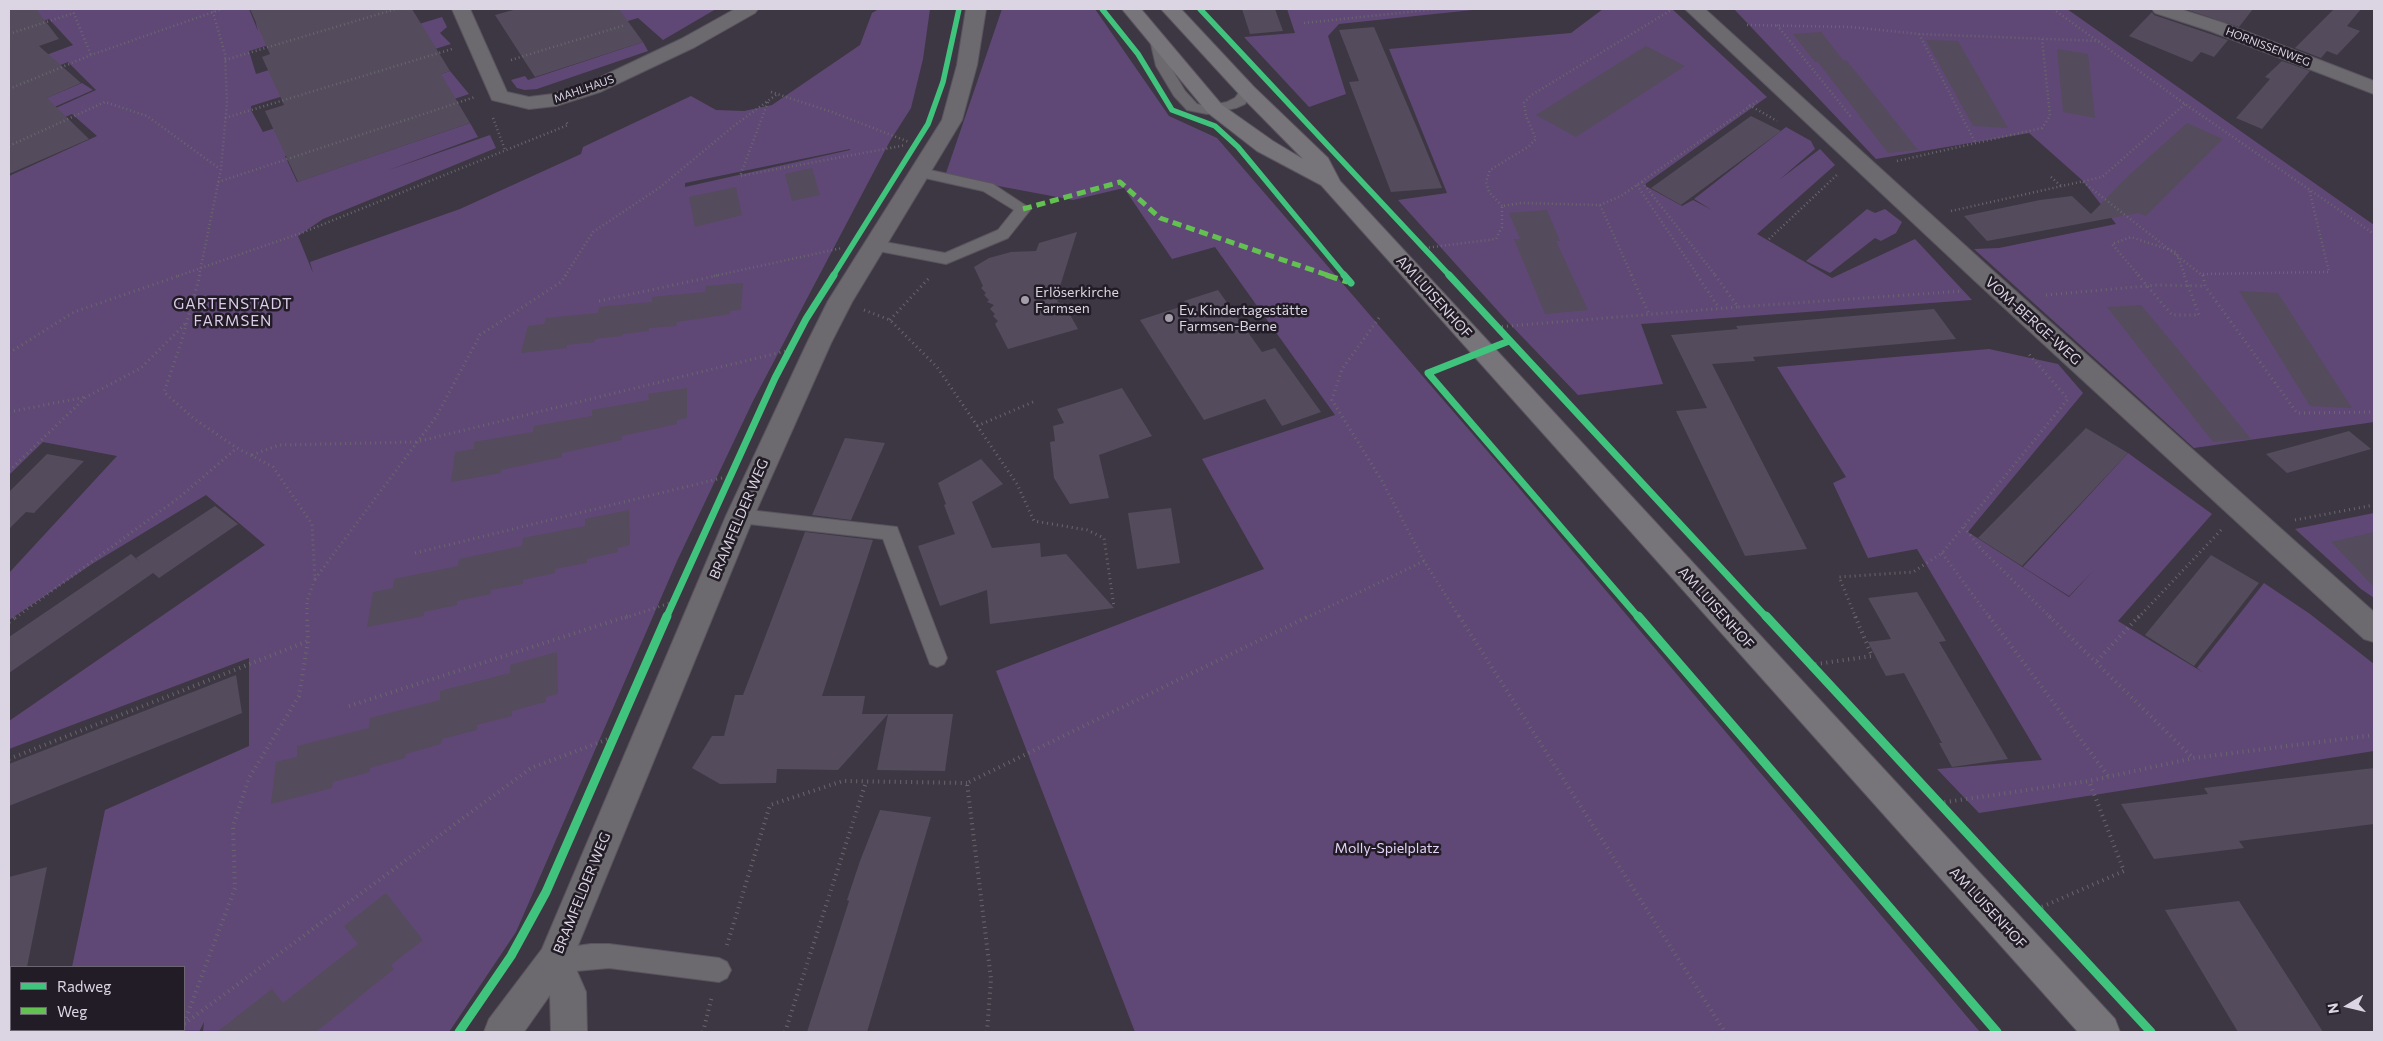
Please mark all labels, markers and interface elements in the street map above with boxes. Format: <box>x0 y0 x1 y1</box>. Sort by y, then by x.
street label: HORNISSENWEG <box>2224 25 2312 69</box>
street label: MAHLHAUS <box>552 73 616 105</box>
street label: AM LUISENHOF <box>1393 252 1475 342</box>
street label: VOM-BERGE-WEG <box>1982 274 2084 368</box>
place label: Erlöserkirche Farmsen <box>1035 284 1119 316</box>
marker: Erlöserkirche Farmsen <box>1019 294 1031 306</box>
district label: GARTENSTADT FARMSEN <box>172 295 294 330</box>
place label: Ev. Kindertagestätte Farmsen-Berne <box>1179 302 1308 334</box>
marker: Ev. Kindertagestätte Farmsen-Berne <box>1163 312 1175 324</box>
street label: BRAMFELDER WEG <box>706 456 772 582</box>
street label: AM LUISENHOF <box>1675 563 1757 653</box>
street label: BRAMFELDER WEG <box>550 830 614 956</box>
park label: Molly-Spielplatz <box>1335 840 1439 856</box>
street label: AM LUISENHOF <box>1946 864 2030 952</box>
legend <box>10 966 185 1031</box>
text: Radweg <box>57 977 111 995</box>
north arrow <box>2323 981 2373 1031</box>
text: Weg <box>57 1002 87 1020</box>
text: N <box>2323 1002 2342 1015</box>

